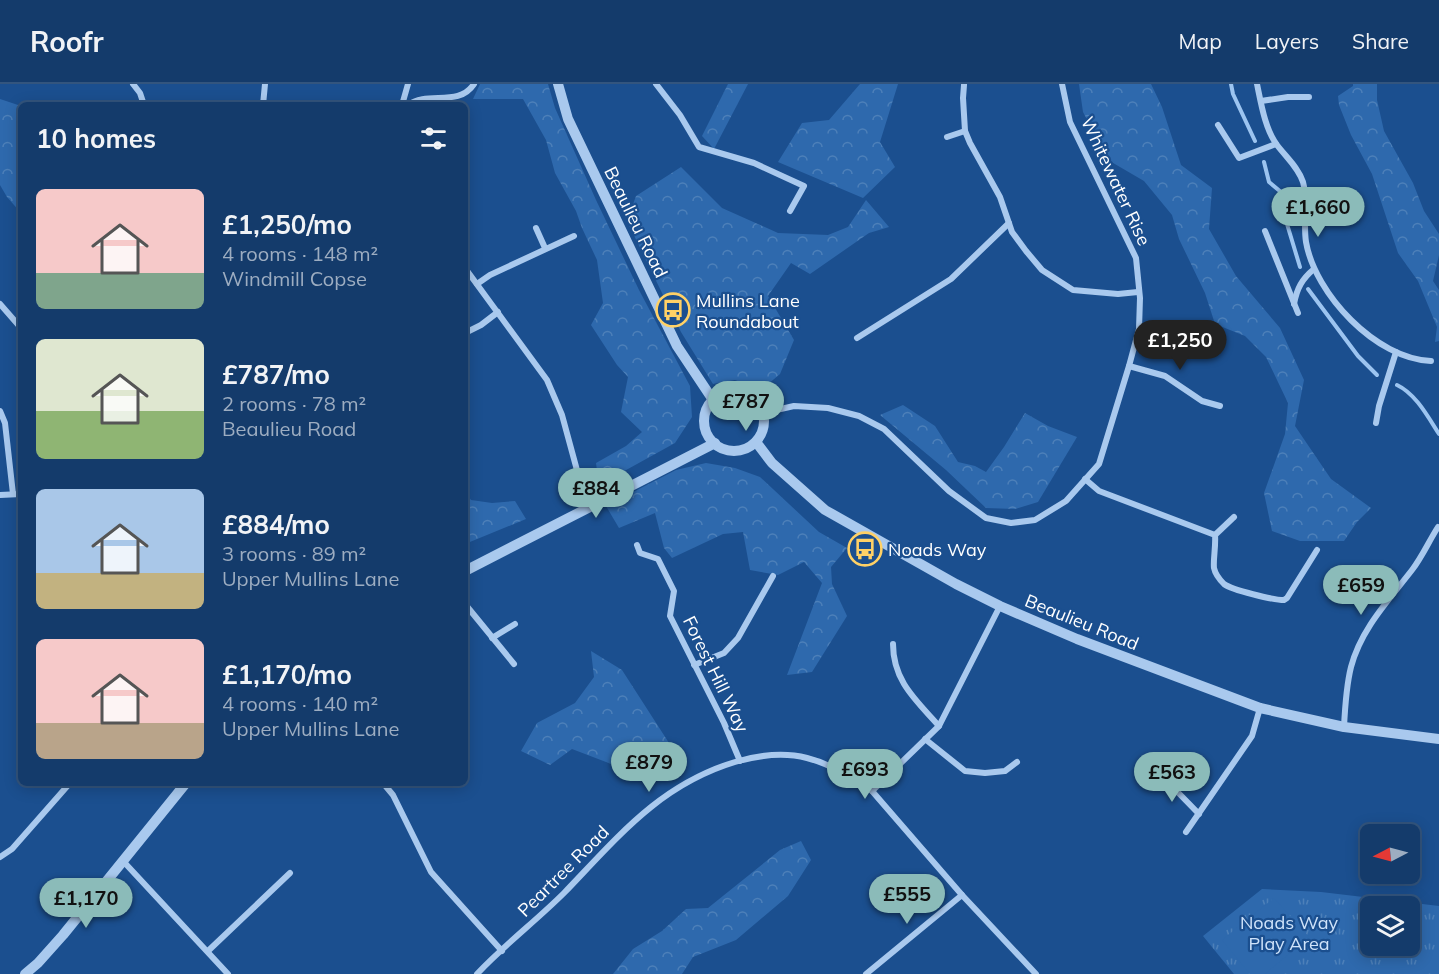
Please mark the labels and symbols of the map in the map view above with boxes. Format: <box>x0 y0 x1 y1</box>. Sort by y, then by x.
street label: Whitewater Rise <box>1076 113 1156 249</box>
street label: Beaulieu Road <box>599 163 673 281</box>
pin: £1,660 <box>1269 187 1367 238</box>
place label: Mullins Lane Roundabout <box>696 289 800 333</box>
bus stop icon: Mullins Lane Roundabout <box>655 292 691 328</box>
pin: £1,250 <box>1131 320 1229 371</box>
pin: £787 <box>710 381 782 432</box>
pin: £884 <box>560 468 632 519</box>
bus stop icon: Noads Way <box>847 531 883 567</box>
place label: Noads Way <box>888 538 987 561</box>
pin: £659 <box>1325 565 1397 616</box>
street label: Beaulieu Road <box>1022 589 1142 655</box>
street label: Forest Hill Way <box>678 612 754 736</box>
pin: £879 <box>613 742 685 793</box>
pin: £693 <box>829 749 901 800</box>
pin: £563 <box>1136 752 1208 803</box>
street label: Peartree Road <box>512 820 614 922</box>
north arrow <box>1360 824 1420 884</box>
pin: £555 <box>871 874 943 925</box>
pin: £1,170 <box>37 878 135 929</box>
park label: Noads Way Play Area <box>1240 911 1339 955</box>

